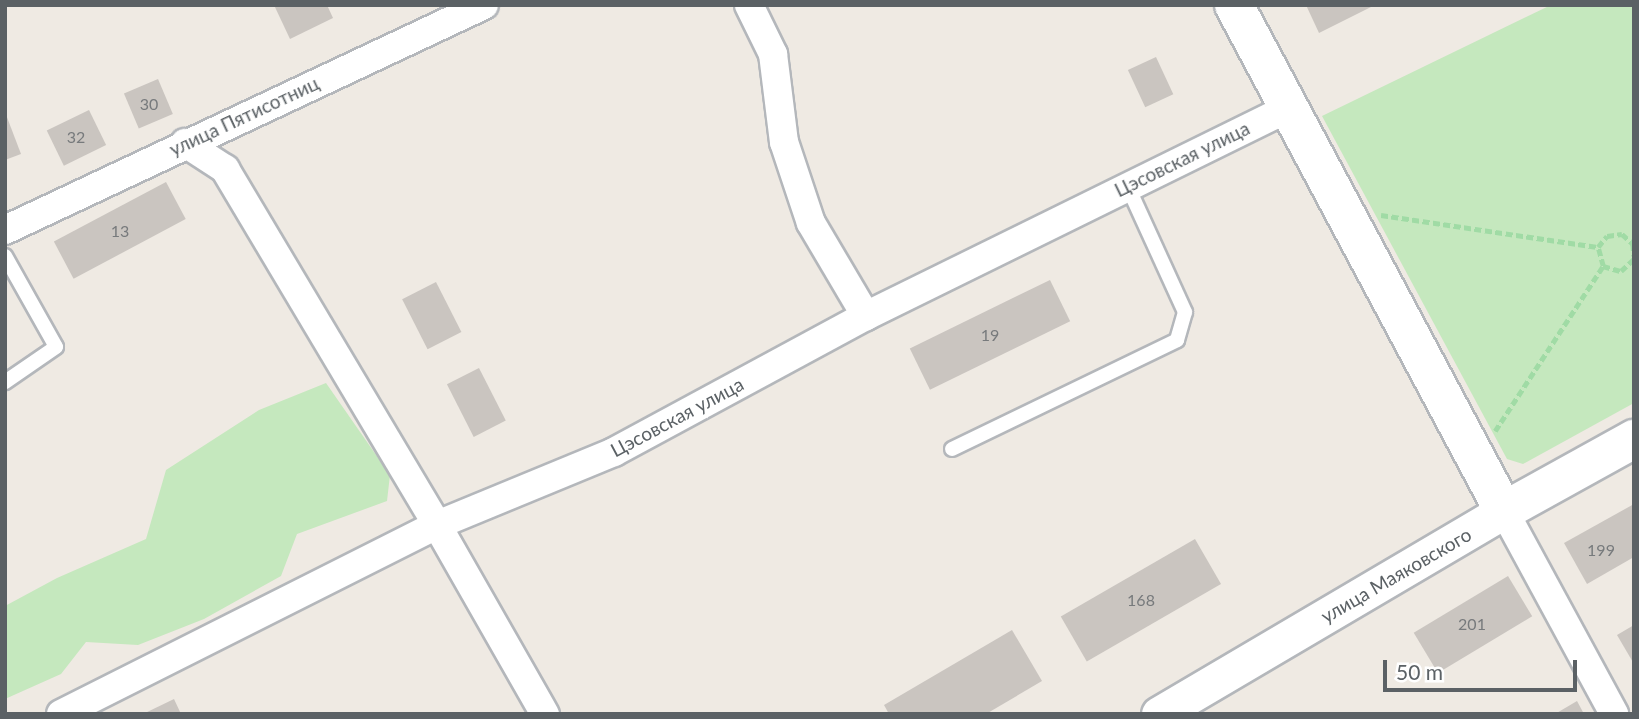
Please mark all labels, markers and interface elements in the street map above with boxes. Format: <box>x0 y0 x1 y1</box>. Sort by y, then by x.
street label: улица Пятисотниц <box>166 71 322 161</box>
house number: 30 <box>140 94 158 114</box>
street label: Цэсовская улица <box>1111 116 1253 202</box>
house number: 32 <box>67 127 85 147</box>
house number: 13 <box>111 221 129 241</box>
house number: 19 <box>981 325 999 345</box>
street label: Цэсовская улица <box>607 372 747 462</box>
street label: улица Маяковского <box>1317 523 1475 627</box>
house number: 199 <box>1587 540 1615 560</box>
house number: 168 <box>1127 590 1155 610</box>
house number: 201 <box>1458 614 1486 634</box>
scale bar <box>1387 646 1581 690</box>
text: 50 m <box>1396 659 1443 684</box>

